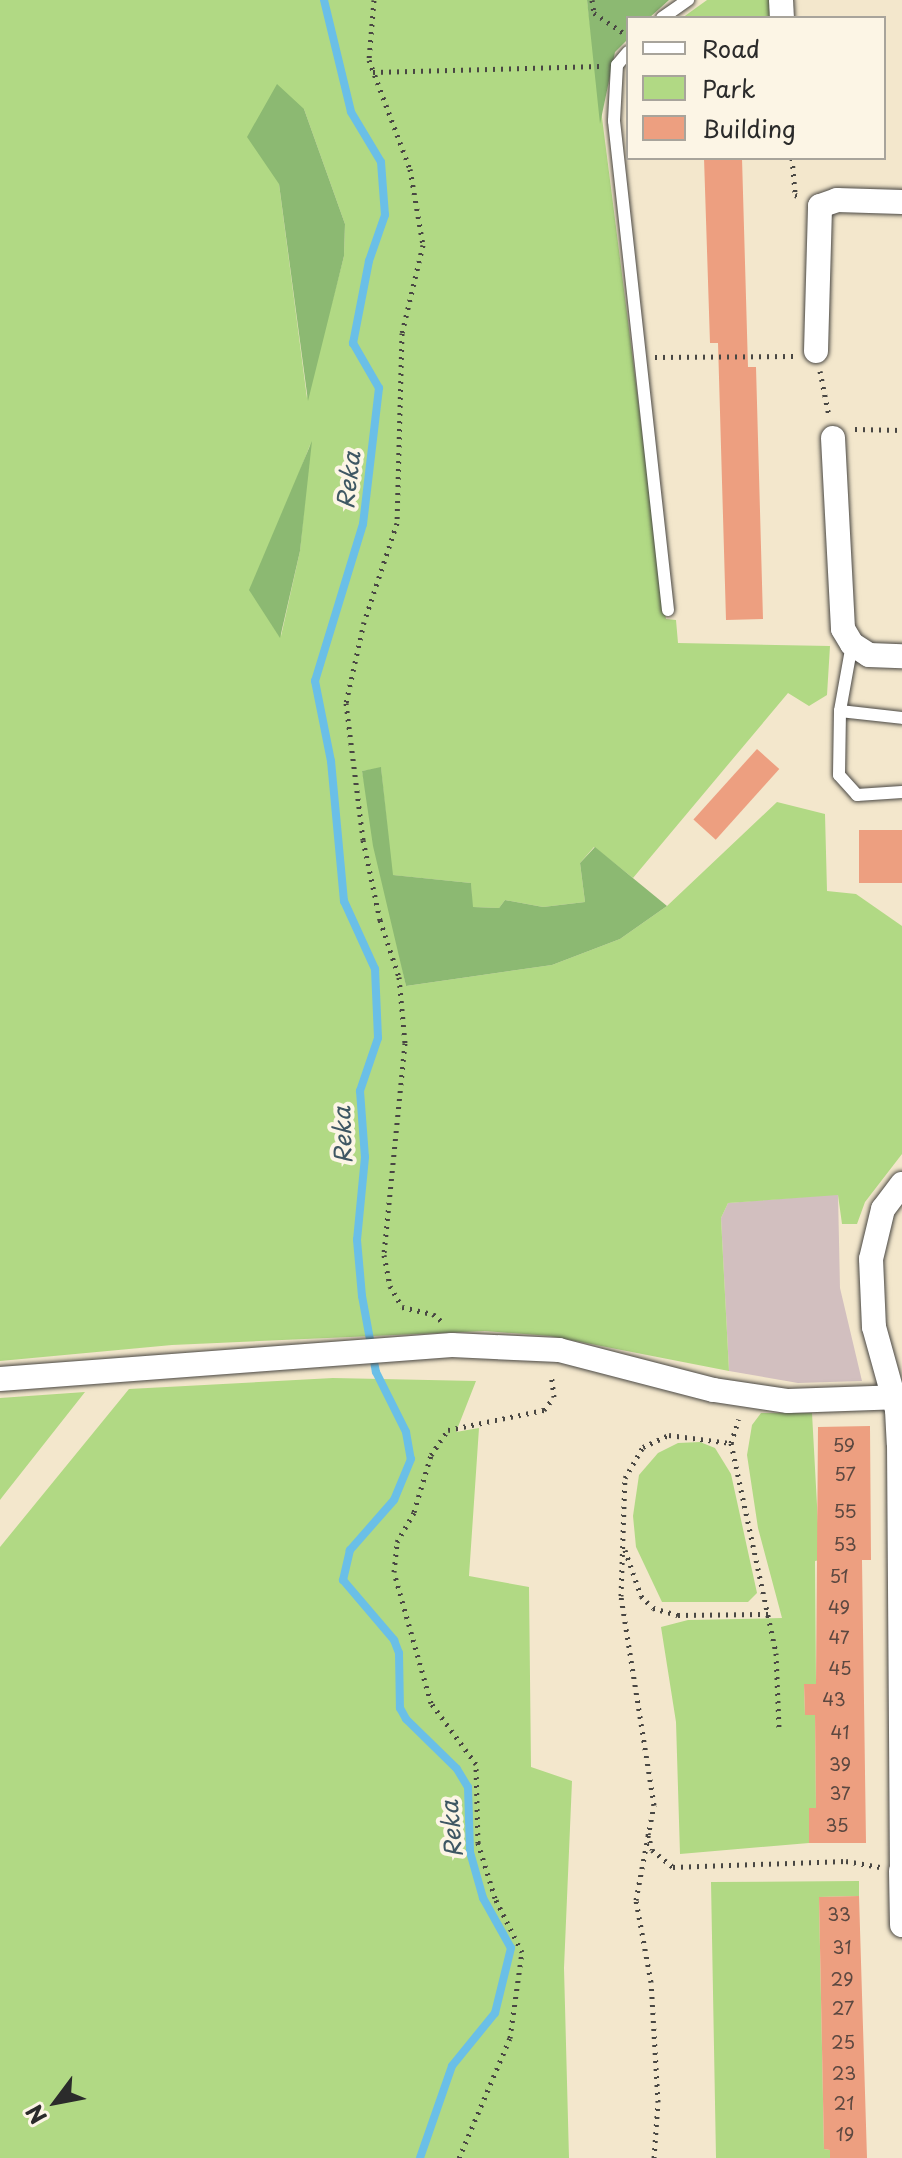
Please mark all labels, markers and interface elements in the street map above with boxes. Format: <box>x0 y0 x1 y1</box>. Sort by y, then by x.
legend <box>626 16 886 160</box>
text: Road <box>702 30 760 66</box>
text: Park <box>702 70 756 106</box>
text: Building <box>702 110 796 146</box>
water label: Reka <box>330 450 366 510</box>
water label: Reka <box>327 1106 357 1164</box>
house number: 59 <box>833 1434 855 1456</box>
house number: 57 <box>834 1463 856 1485</box>
house number: 55 <box>833 1500 857 1522</box>
house number: 53 <box>833 1533 857 1555</box>
house number: 51 <box>829 1565 849 1587</box>
house number: 49 <box>828 1596 850 1618</box>
house number: 47 <box>828 1626 850 1648</box>
house number: 45 <box>829 1657 851 1679</box>
house number: 43 <box>822 1688 846 1710</box>
house number: 41 <box>831 1721 849 1743</box>
house number: 39 <box>829 1753 851 1775</box>
house number: 37 <box>829 1782 851 1804</box>
water label: Reka <box>434 1799 468 1859</box>
house number: 35 <box>825 1814 849 1836</box>
house number: 33 <box>827 1903 851 1925</box>
house number: 31 <box>833 1936 851 1958</box>
house number: 29 <box>831 1968 853 1990</box>
house number: 27 <box>832 1997 854 2019</box>
house number: 25 <box>831 2031 855 2053</box>
north arrow <box>16 2062 96 2142</box>
house number: 23 <box>832 2062 856 2084</box>
house number: 21 <box>834 2092 854 2114</box>
text: N <box>17 2099 54 2131</box>
house number: 19 <box>836 2123 854 2145</box>

